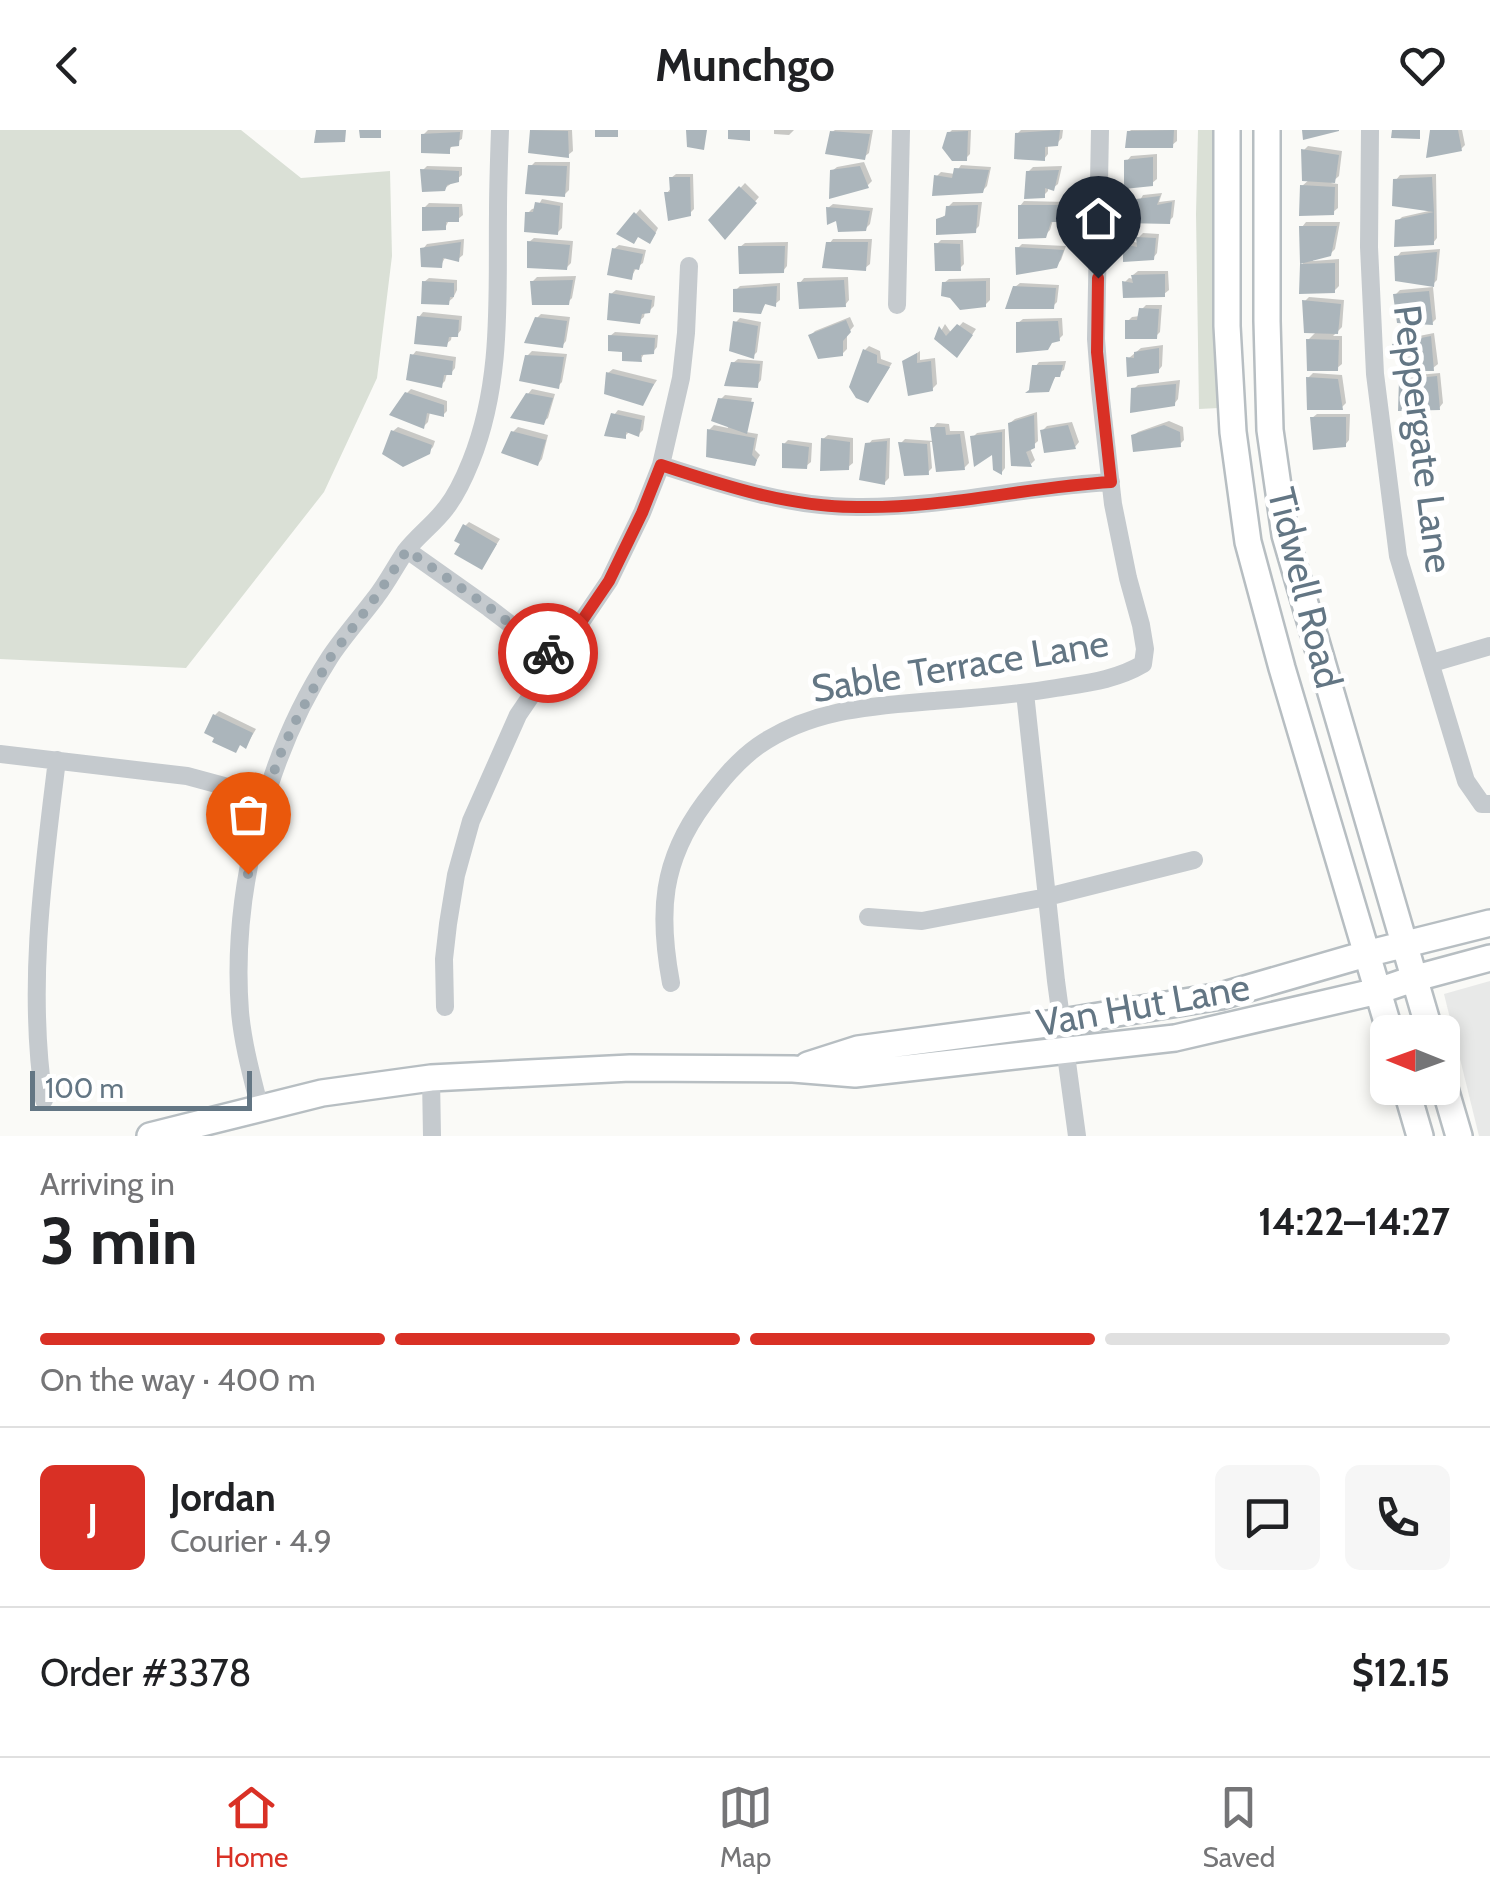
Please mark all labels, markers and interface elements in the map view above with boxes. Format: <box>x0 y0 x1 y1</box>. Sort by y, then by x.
icon: back <box>40 38 95 93</box>
text: Munchgo <box>655 38 835 92</box>
icon: heart <box>1395 38 1450 93</box>
pin <box>1056 176 1141 279</box>
icon: home <box>1071 191 1126 246</box>
street label: Peppergate Lane <box>1384 302 1463 576</box>
street label: Tidwell Road <box>1258 483 1353 693</box>
courier <box>498 603 598 703</box>
street label: Sable Terrace Lane <box>808 619 1112 712</box>
icon: bike <box>521 626 576 681</box>
pin <box>206 772 291 875</box>
icon: bag <box>221 787 276 842</box>
street label: Van Hut Lane <box>1033 963 1253 1046</box>
north arrow <box>1370 1015 1460 1105</box>
map controls <box>1370 1015 1460 1105</box>
scale bar <box>30 1066 252 1110</box>
text: 100 m <box>45 1071 124 1105</box>
text: Arriving in <box>40 1164 175 1203</box>
text: 14:22–14:27 <box>1258 1198 1450 1245</box>
text: 3 min <box>40 1201 198 1280</box>
text: On the way · 400 m <box>40 1360 316 1399</box>
button: chat <box>1215 1465 1320 1570</box>
button: phone <box>1345 1465 1450 1570</box>
text: Jordan <box>170 1474 276 1521</box>
text: J <box>87 1494 98 1541</box>
text: Courier · 4.9 <box>170 1521 332 1560</box>
text: Order #3378 <box>40 1649 252 1696</box>
text: $12.15 <box>1352 1649 1450 1696</box>
tab: Home <box>215 1780 288 1874</box>
tab: Map <box>718 1780 773 1874</box>
tab: Saved <box>1203 1780 1275 1874</box>

